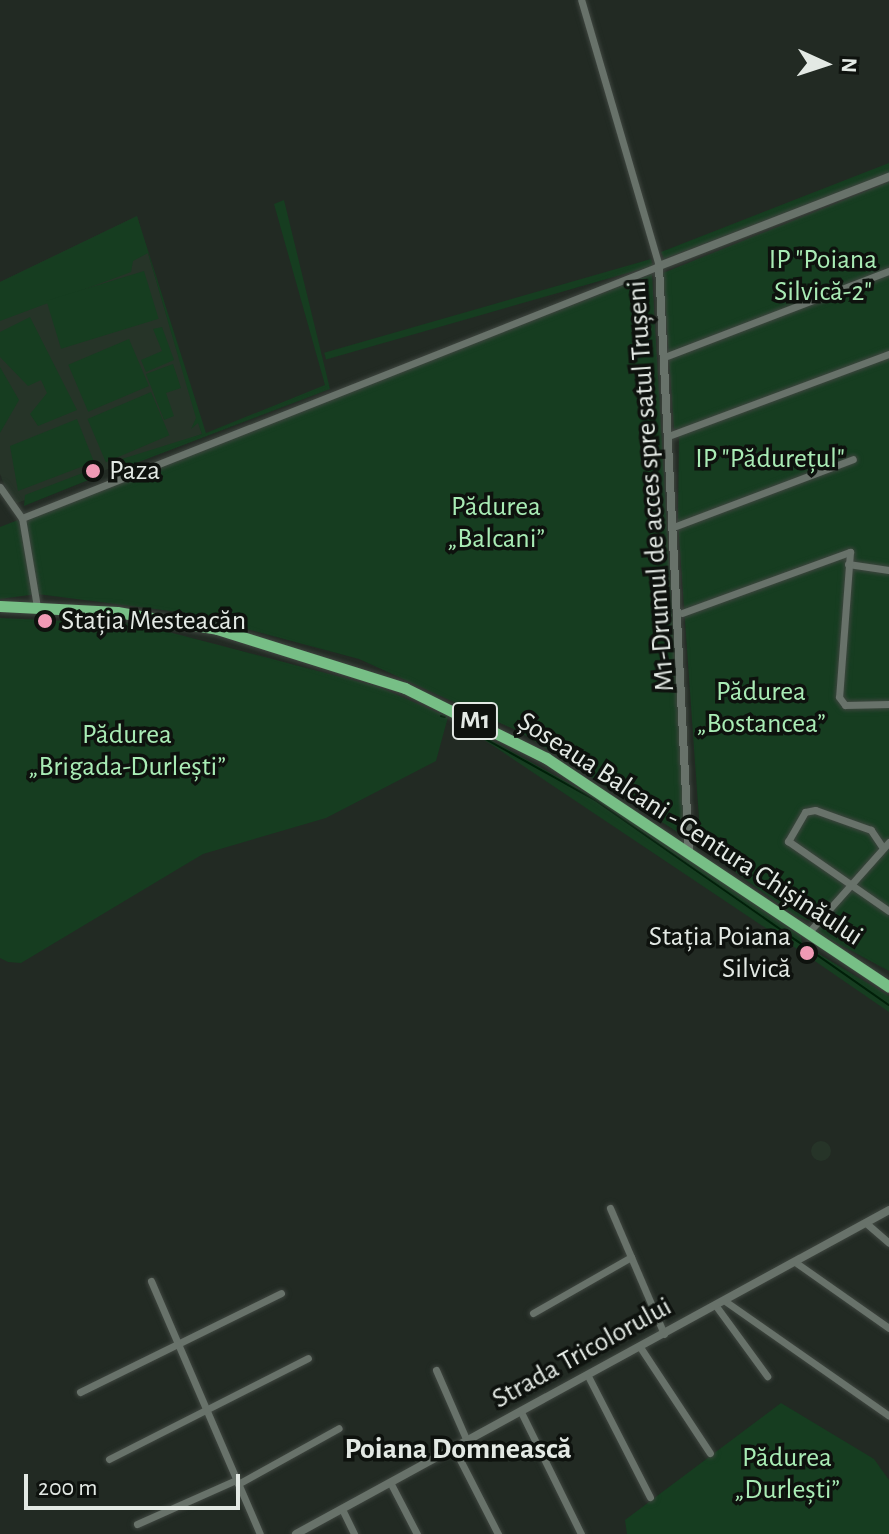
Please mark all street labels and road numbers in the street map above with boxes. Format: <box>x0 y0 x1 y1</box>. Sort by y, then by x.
street label: M1-Drumul de acces spre satul Trușeni <box>620 279 682 693</box>
road number: M1 <box>451 699 499 743</box>
street label: Șoseaua Balcani - Centura Chișinăului <box>511 705 869 953</box>
street label: Strada Tricolorului <box>486 1290 678 1416</box>

